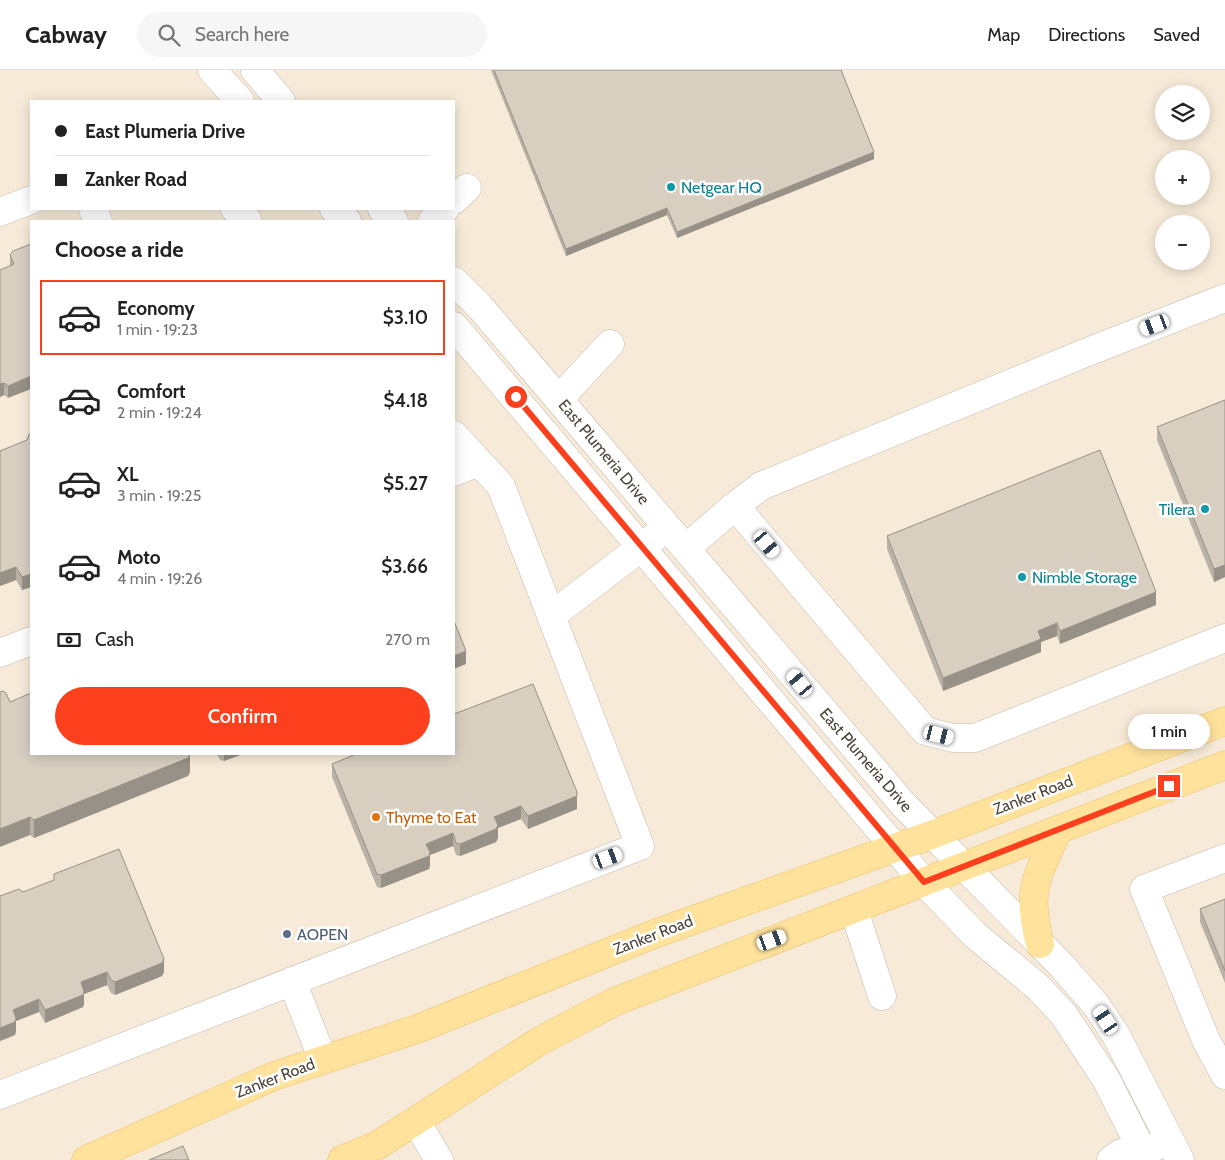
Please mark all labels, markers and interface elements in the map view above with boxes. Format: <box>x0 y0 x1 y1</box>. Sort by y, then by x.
search box <box>137 12 487 57</box>
text: Cabway <box>25 20 107 49</box>
icon: search <box>155 21 183 49</box>
text: Search here <box>195 23 289 46</box>
text: Map <box>987 24 1020 46</box>
text: Directions <box>1048 24 1125 46</box>
text: Saved <box>1153 24 1200 46</box>
map controls <box>1155 85 1210 270</box>
button: layers <box>1155 85 1210 140</box>
text: East Plumeria Drive <box>85 120 245 143</box>
button: + <box>1155 150 1210 205</box>
text: Zanker Road <box>85 168 187 191</box>
place label: Netgear HQ <box>681 178 762 197</box>
marker: Netgear HQ <box>665 181 677 193</box>
button: − <box>1155 215 1210 270</box>
text: Choose a ride <box>55 236 184 263</box>
icon: car <box>57 295 102 340</box>
text: Economy <box>117 297 195 320</box>
text: $3.10 <box>383 306 428 329</box>
car <box>1138 313 1171 337</box>
text: 1 min · 19:23 <box>117 320 198 339</box>
icon: car <box>57 378 102 423</box>
text: Comfort <box>117 380 186 403</box>
route start <box>505 386 527 408</box>
text: $4.18 <box>384 389 428 412</box>
street label: East Plumeria Drive <box>555 396 653 508</box>
text: 2 min · 19:24 <box>117 403 202 422</box>
icon: car <box>57 461 102 506</box>
text: XL <box>117 463 138 486</box>
text: $5.27 <box>383 472 428 495</box>
text: 3 min · 19:25 <box>117 486 201 505</box>
place label: Tilera <box>1159 500 1195 519</box>
marker: Tilera <box>1199 503 1211 515</box>
car <box>751 528 782 560</box>
icon: car <box>57 544 102 589</box>
text: Moto <box>117 546 161 569</box>
text: $3.66 <box>381 555 428 578</box>
place label: Nimble Storage <box>1032 568 1137 587</box>
text: 4 min · 19:26 <box>117 569 202 588</box>
marker: Nimble Storage <box>1016 571 1028 583</box>
icon: cash <box>55 626 83 654</box>
text: Cash <box>95 628 134 651</box>
text: 270 m <box>385 630 430 649</box>
car <box>784 667 815 699</box>
button: Confirm <box>55 687 430 745</box>
street label: East Plumeria Drive <box>816 704 916 816</box>
callout: 1 min <box>1128 714 1210 748</box>
text: 1 min <box>1151 722 1187 741</box>
car <box>922 724 955 746</box>
street label: Zanker Road <box>991 771 1075 819</box>
route end <box>1158 775 1180 797</box>
place label: Thyme to Eat <box>386 808 477 827</box>
marker: Thyme to Eat <box>370 811 382 823</box>
car <box>591 846 624 870</box>
street label: Zanker Road <box>611 911 695 959</box>
place label: AOPEN <box>297 925 348 944</box>
marker: AOPEN <box>281 928 293 940</box>
car <box>755 928 788 952</box>
car <box>1091 1003 1120 1037</box>
street label: Zanker Road <box>233 1054 317 1102</box>

